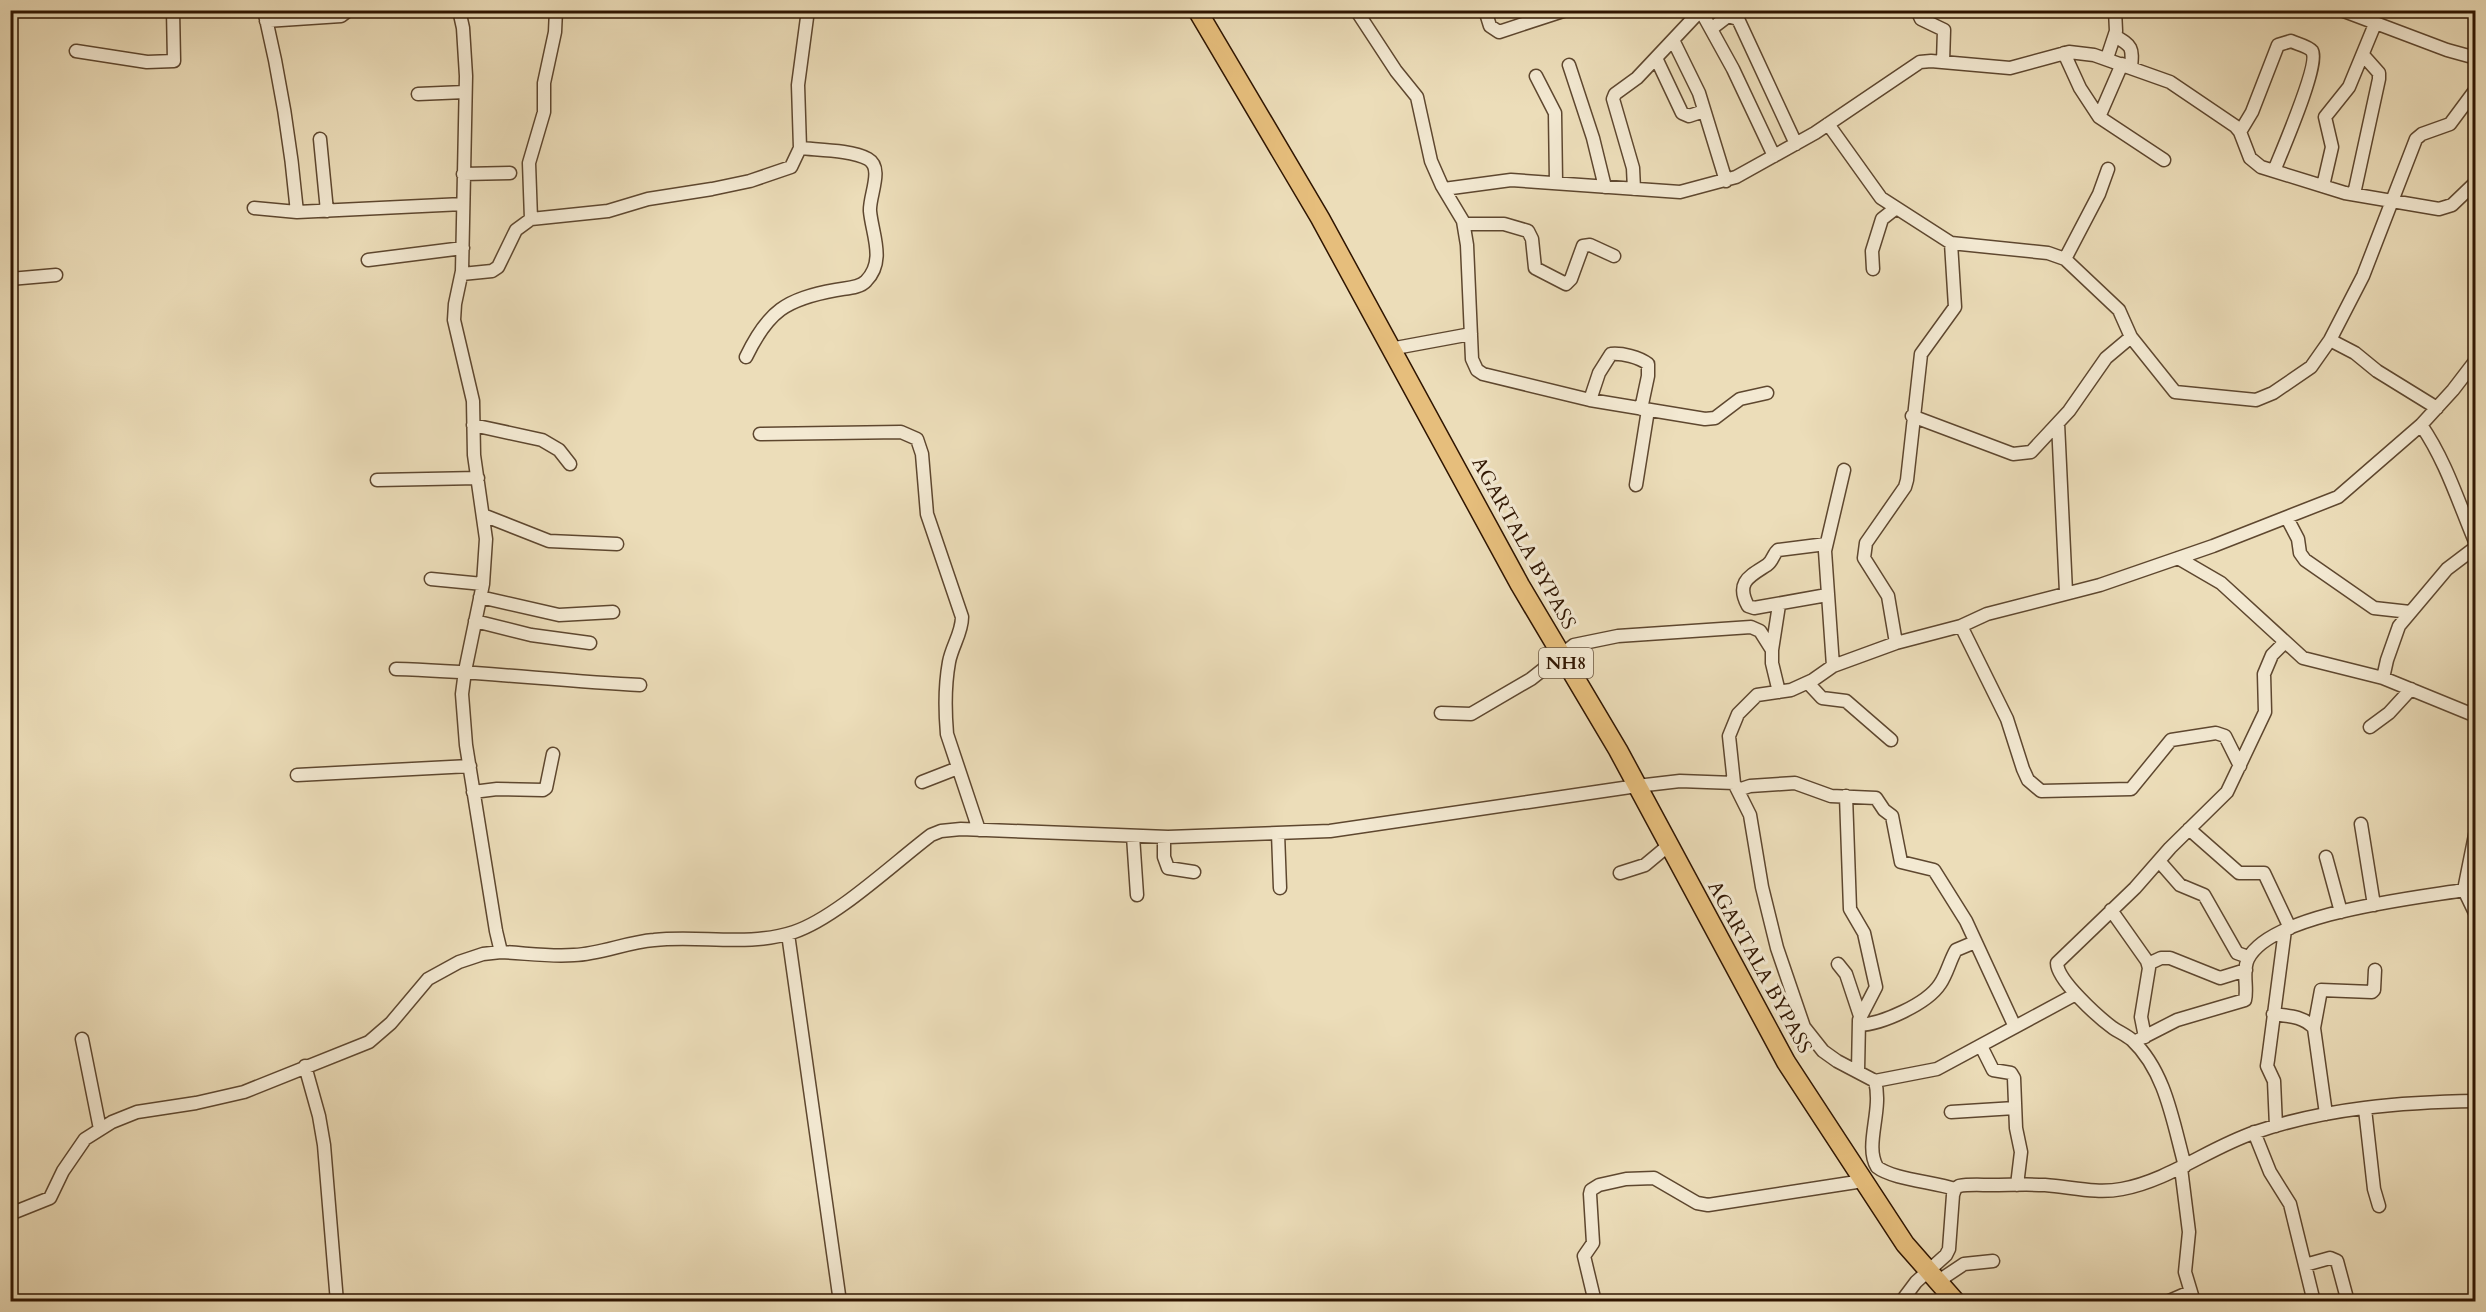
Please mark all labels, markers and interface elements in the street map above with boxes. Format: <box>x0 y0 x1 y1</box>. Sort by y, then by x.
street label: AGARTALA BYPASS <box>1465 452 1583 634</box>
road number: NH8 <box>1539 648 1593 678</box>
street label: AGARTALA BYPASS <box>1701 876 1819 1058</box>

